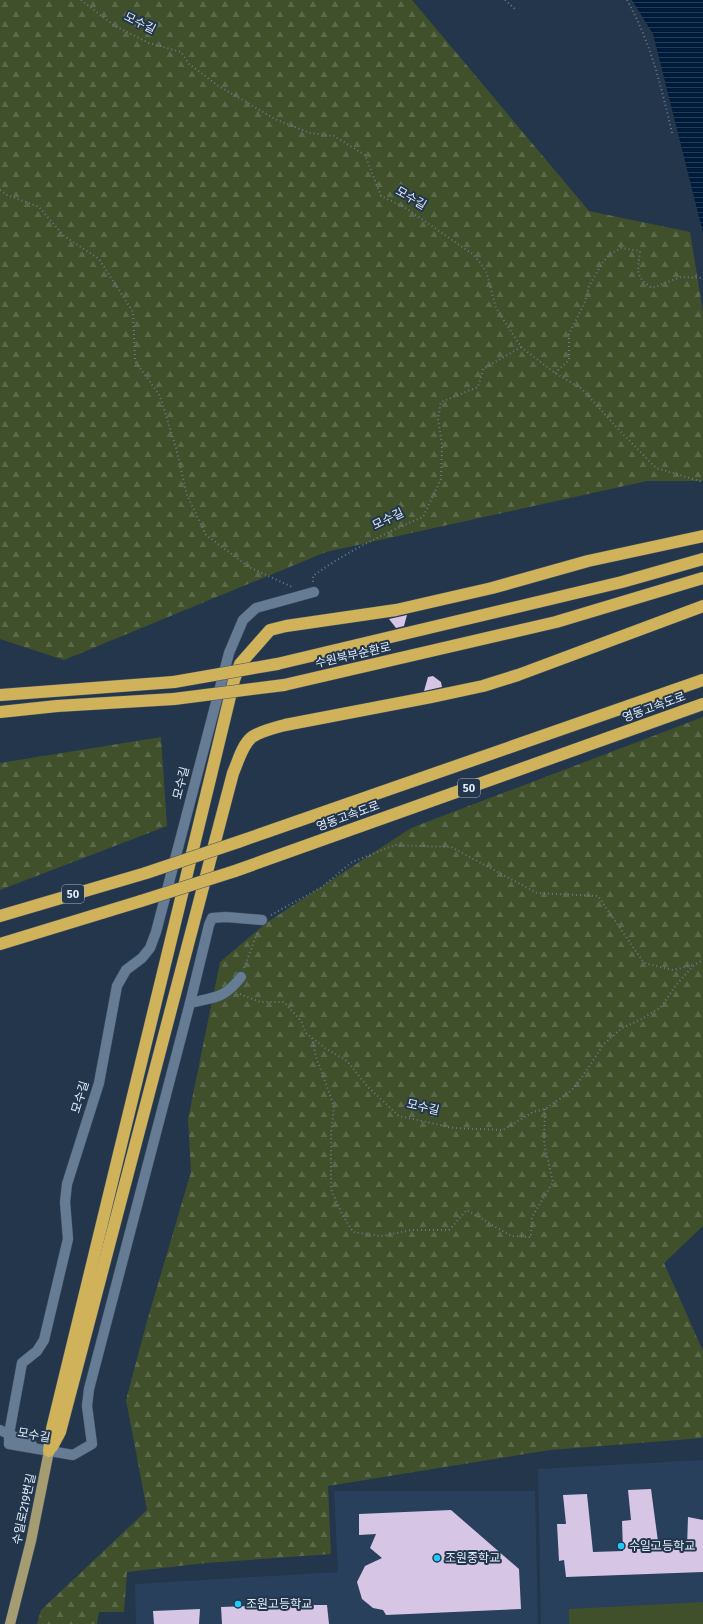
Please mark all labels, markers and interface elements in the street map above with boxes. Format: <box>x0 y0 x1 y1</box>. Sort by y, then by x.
street label: 모수길 <box>122 9 158 37</box>
street label: 모수길 <box>393 184 429 212</box>
street label: 모수길 <box>370 505 406 533</box>
street label: 수원북부순환로 <box>314 639 392 671</box>
street label: 영동고속도로 <box>620 689 688 725</box>
street label: 모수길 <box>170 765 192 801</box>
road number: 50 <box>458 779 480 797</box>
street label: 영동고속도로 <box>314 798 382 834</box>
road number: 50 <box>62 885 84 903</box>
street label: 모수길 <box>68 1079 92 1115</box>
street label: 모수길 <box>405 1096 441 1118</box>
street label: 모수길 <box>16 1425 52 1445</box>
street label: 수일로219번길 <box>10 1472 38 1546</box>
place label: 수일고등학교 <box>629 1539 695 1553</box>
marker: 수일고등학교 <box>616 1541 626 1551</box>
place label: 조원중학교 <box>445 1551 500 1565</box>
marker: 조원중학교 <box>432 1553 442 1563</box>
place label: 조원고등학교 <box>246 1597 312 1611</box>
marker: 조원고등학교 <box>233 1599 243 1609</box>

